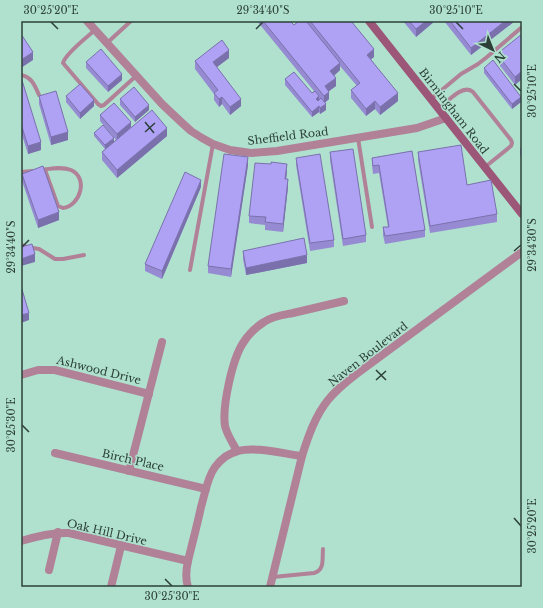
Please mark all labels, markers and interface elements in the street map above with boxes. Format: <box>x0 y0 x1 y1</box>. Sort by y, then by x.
text: 30°25'20"E <box>24 4 78 17</box>
text: 29°34'40"S <box>237 4 289 17</box>
text: 30°25'10"E <box>429 4 483 17</box>
north arrow <box>473 30 513 70</box>
text: N <box>491 49 508 66</box>
text: 30°25'10"E <box>526 64 539 118</box>
street label: Birmingham Road <box>416 65 492 157</box>
street label: Sheffield Road <box>247 124 330 148</box>
text: 29°34'30"S <box>526 218 539 272</box>
text: 29°34'40"S <box>5 221 18 273</box>
street label: Naven Boulevard <box>326 318 411 389</box>
street label: Ashwood Drive <box>54 353 143 387</box>
text: 30°25'30"E <box>5 398 18 452</box>
street label: Birch Place <box>101 446 165 474</box>
text: 30°25'20"E <box>526 499 539 553</box>
street label: Oak Hill Drive <box>66 516 148 548</box>
text: 30°25'30"E <box>145 590 199 603</box>

